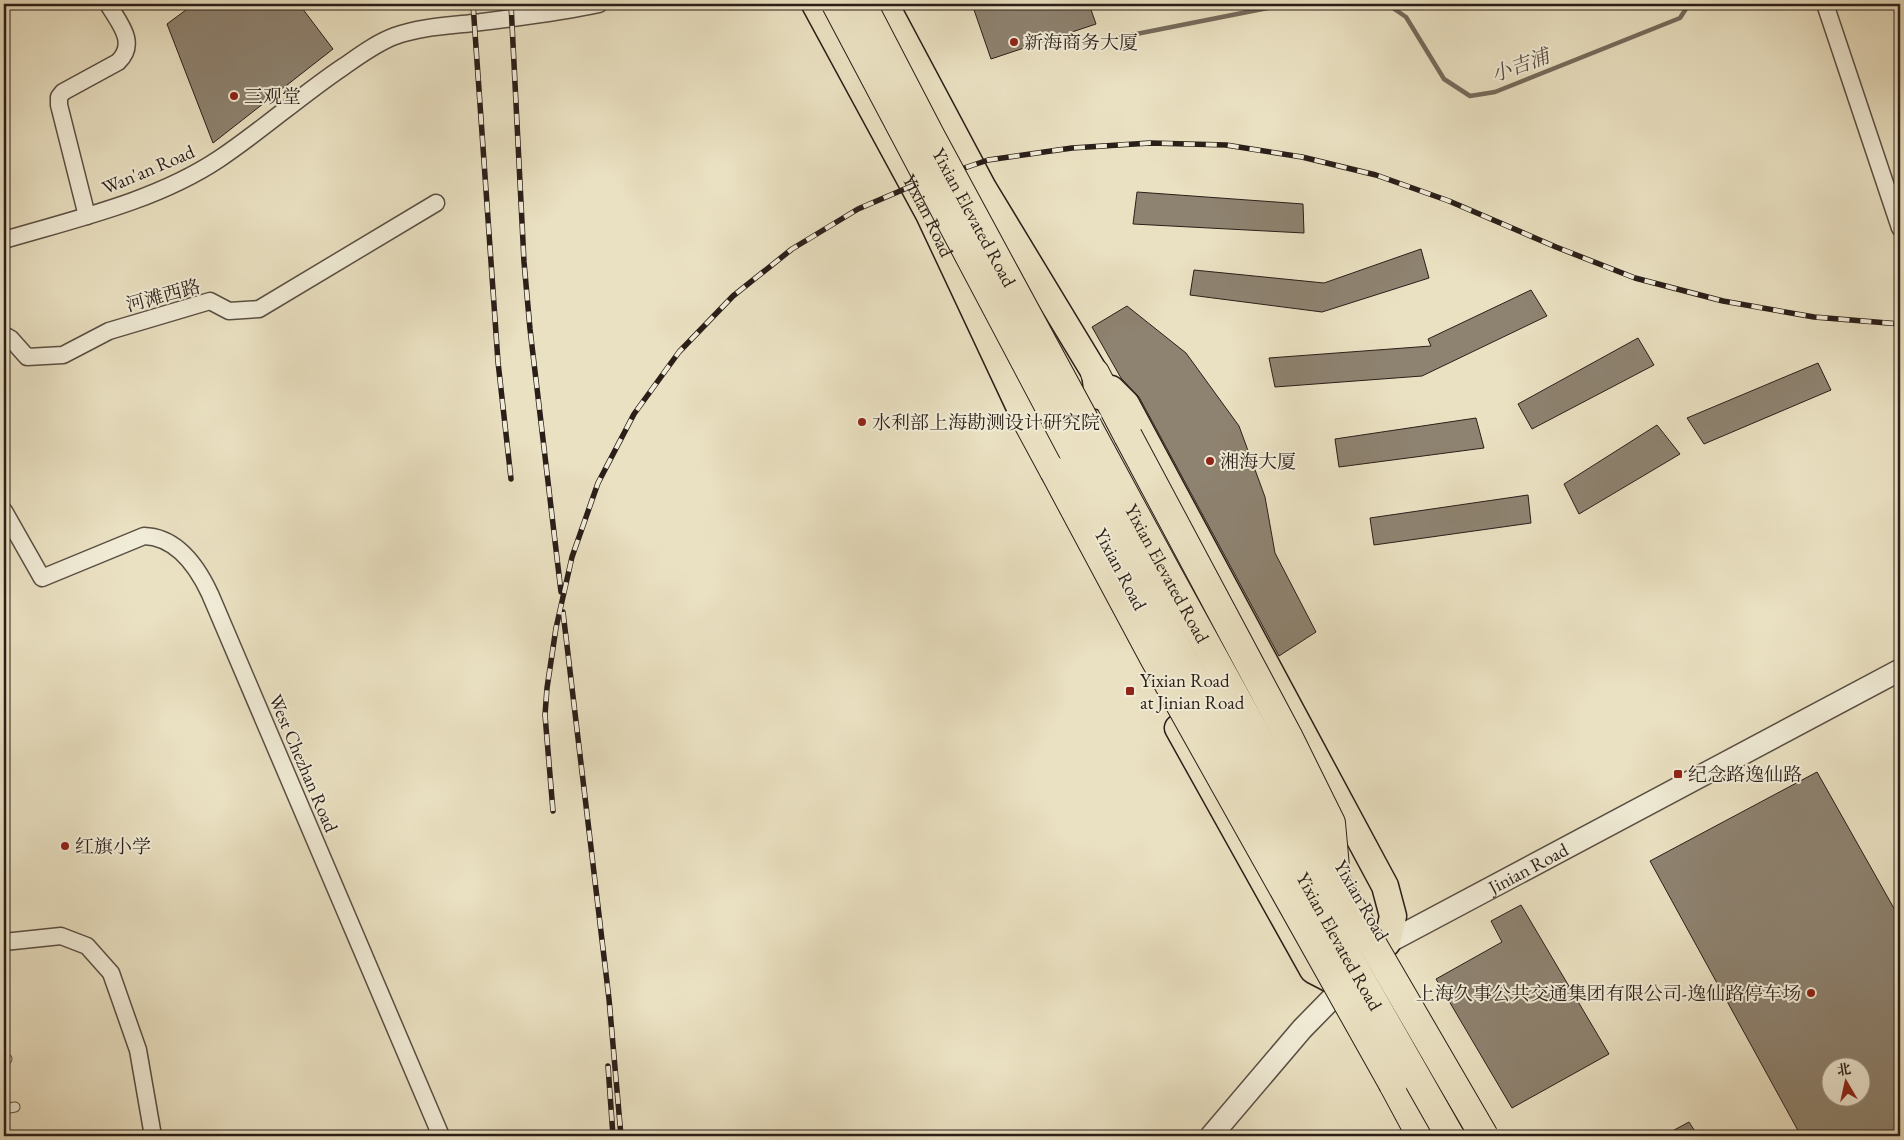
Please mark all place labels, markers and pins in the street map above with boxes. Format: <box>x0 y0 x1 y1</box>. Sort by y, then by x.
place label: 新海商务大厦 <box>1024 30 1138 55</box>
marker: 新海商务大厦 <box>1008 36 1020 48</box>
place label: 三观堂 <box>244 84 301 109</box>
marker: 三观堂 <box>228 90 240 102</box>
place label: 水利部上海勘测设计研究院 <box>872 410 1100 435</box>
marker: 水利部上海勘测设计研究院 <box>856 416 868 428</box>
place label: 湘海大厦 <box>1220 449 1296 474</box>
marker: 湘海大厦 <box>1204 455 1216 467</box>
place label: Yixian Road at Jinian Road <box>1140 668 1245 715</box>
marker: Yixian Road at Jinian Road <box>1124 685 1136 697</box>
place label: 纪念路逸仙路 <box>1688 762 1802 787</box>
marker: 纪念路逸仙路 <box>1672 768 1684 780</box>
place label: 红旗小学 <box>75 834 151 859</box>
marker: 红旗小学 <box>59 840 71 852</box>
place label: 上海久事公共交通集团有限公司-逸仙路停车场 <box>1416 981 1801 1006</box>
marker: 上海久事公共交通集团有限公司-逸仙路停车场 <box>1805 987 1817 999</box>

